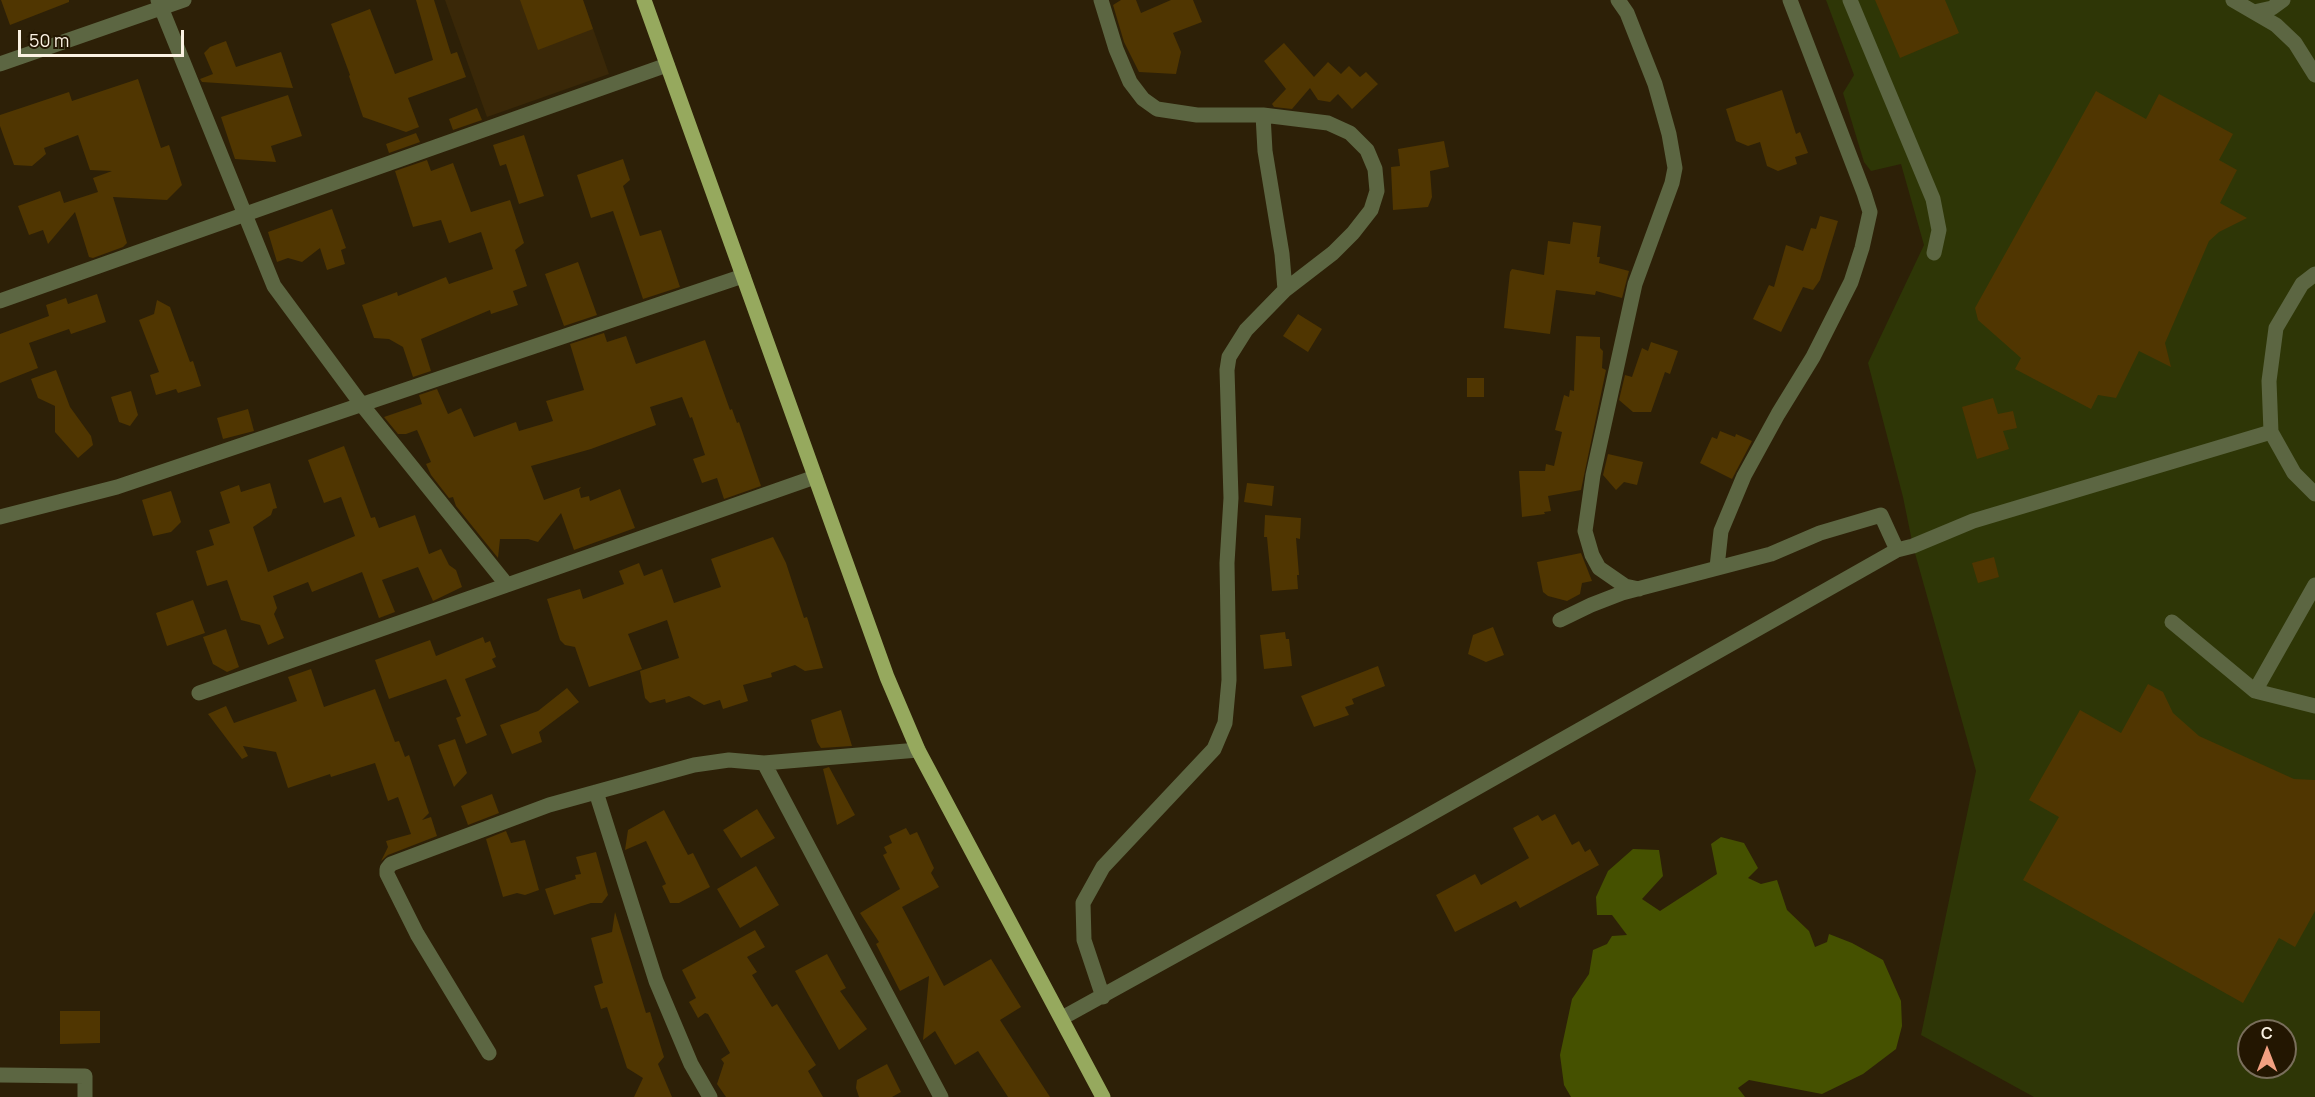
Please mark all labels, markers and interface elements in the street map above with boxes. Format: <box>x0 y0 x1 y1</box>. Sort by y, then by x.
scale bar <box>21 18 188 56</box>
text: 50 m <box>29 28 69 52</box>
north arrow <box>2237 1019 2297 1079</box>
text: С <box>2261 1022 2273 1044</box>

